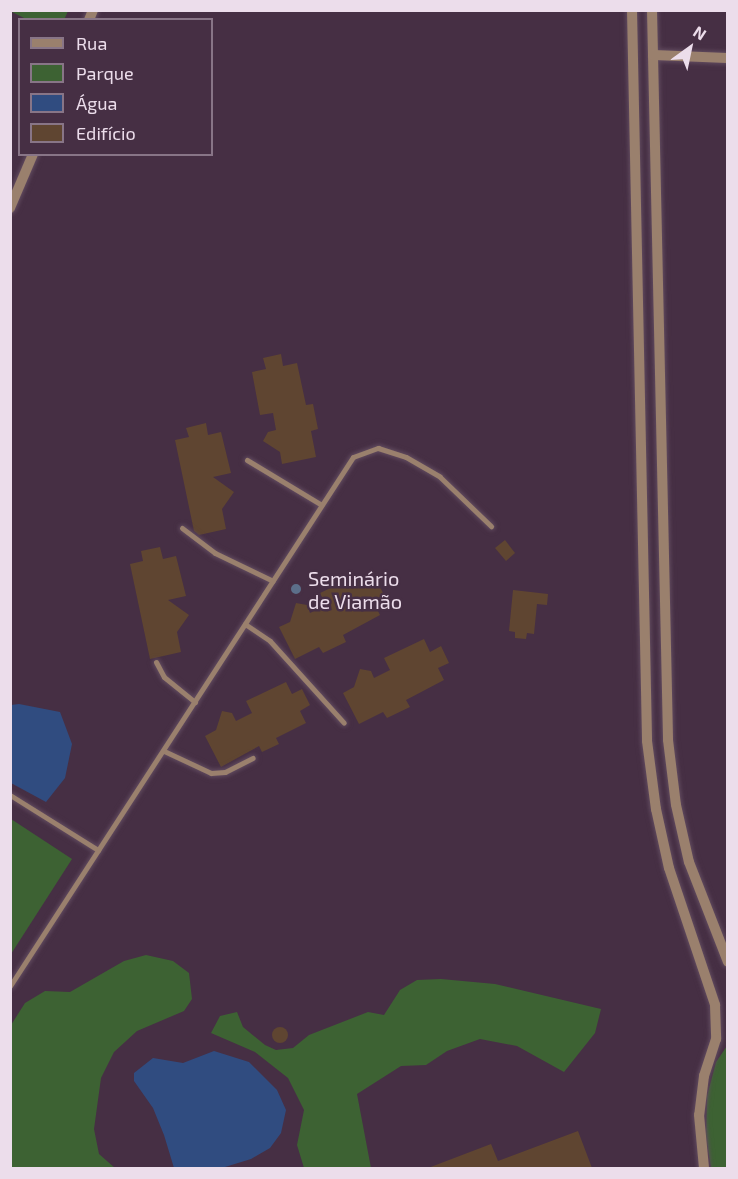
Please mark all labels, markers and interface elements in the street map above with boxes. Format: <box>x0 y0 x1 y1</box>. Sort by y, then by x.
legend <box>18 18 213 156</box>
north arrow <box>660 18 720 78</box>
text: N <box>690 21 710 44</box>
text: Rua <box>76 32 107 54</box>
text: Parque <box>76 62 134 84</box>
text: Água <box>76 92 117 114</box>
text: Edifício <box>76 122 136 144</box>
place label: Seminário de Viamão <box>308 566 403 613</box>
marker: Seminário de Viamão <box>289 582 303 596</box>

